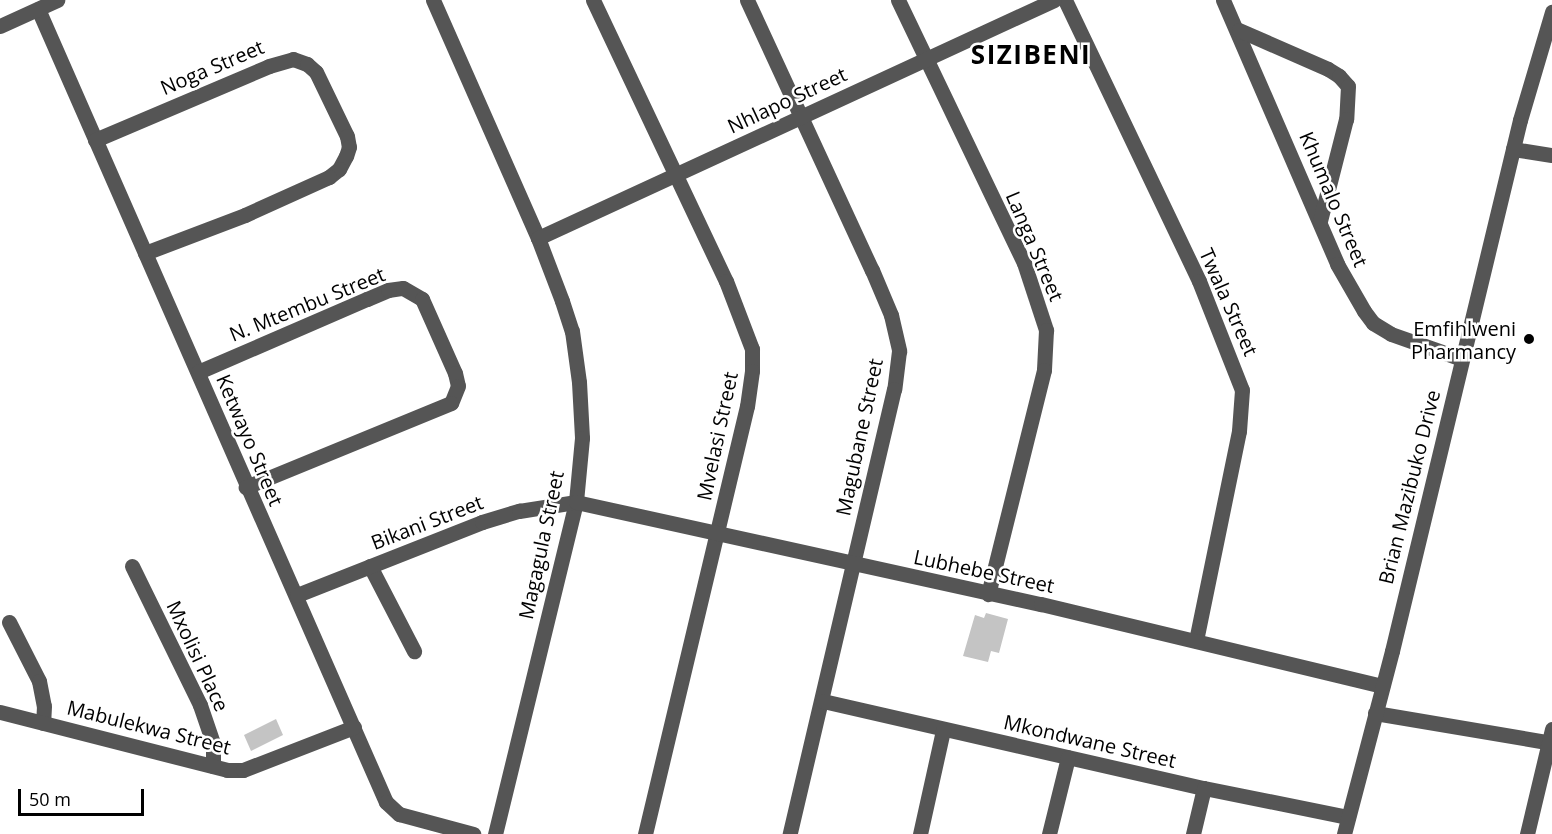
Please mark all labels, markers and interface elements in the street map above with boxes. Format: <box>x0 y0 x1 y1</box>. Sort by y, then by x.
street label: Noga Street <box>157 34 267 100</box>
district label: SIZIBENI <box>971 39 1091 71</box>
street label: Nhlapo Street <box>724 62 850 138</box>
street label: Khumalo Street <box>1295 128 1373 270</box>
street label: Langa Street <box>1001 188 1069 304</box>
street label: Twala Street <box>1195 245 1263 359</box>
street label: N. Mtembu Street <box>226 262 388 346</box>
place label: Emfihlweni Pharmancy <box>1411 316 1516 363</box>
marker: Emfihlweni Pharmancy <box>1520 330 1538 348</box>
street label: Magubane Street <box>831 356 887 518</box>
street label: Mvelasi Street <box>692 369 742 503</box>
street label: Ketwayo Street <box>212 371 288 509</box>
street label: Brian Mazibuko Drive <box>1373 387 1445 587</box>
street label: Magagula Street <box>514 468 568 622</box>
street label: Bikani Street <box>368 490 486 554</box>
street label: Lubhebe Street <box>912 544 1056 598</box>
street label: Mxolisi Place <box>162 597 234 715</box>
street label: Mabulekwa Street <box>65 695 233 759</box>
street label: Mkondwane Street <box>1001 709 1179 773</box>
scale bar <box>21 777 147 815</box>
text: 50 m <box>29 787 71 811</box>

